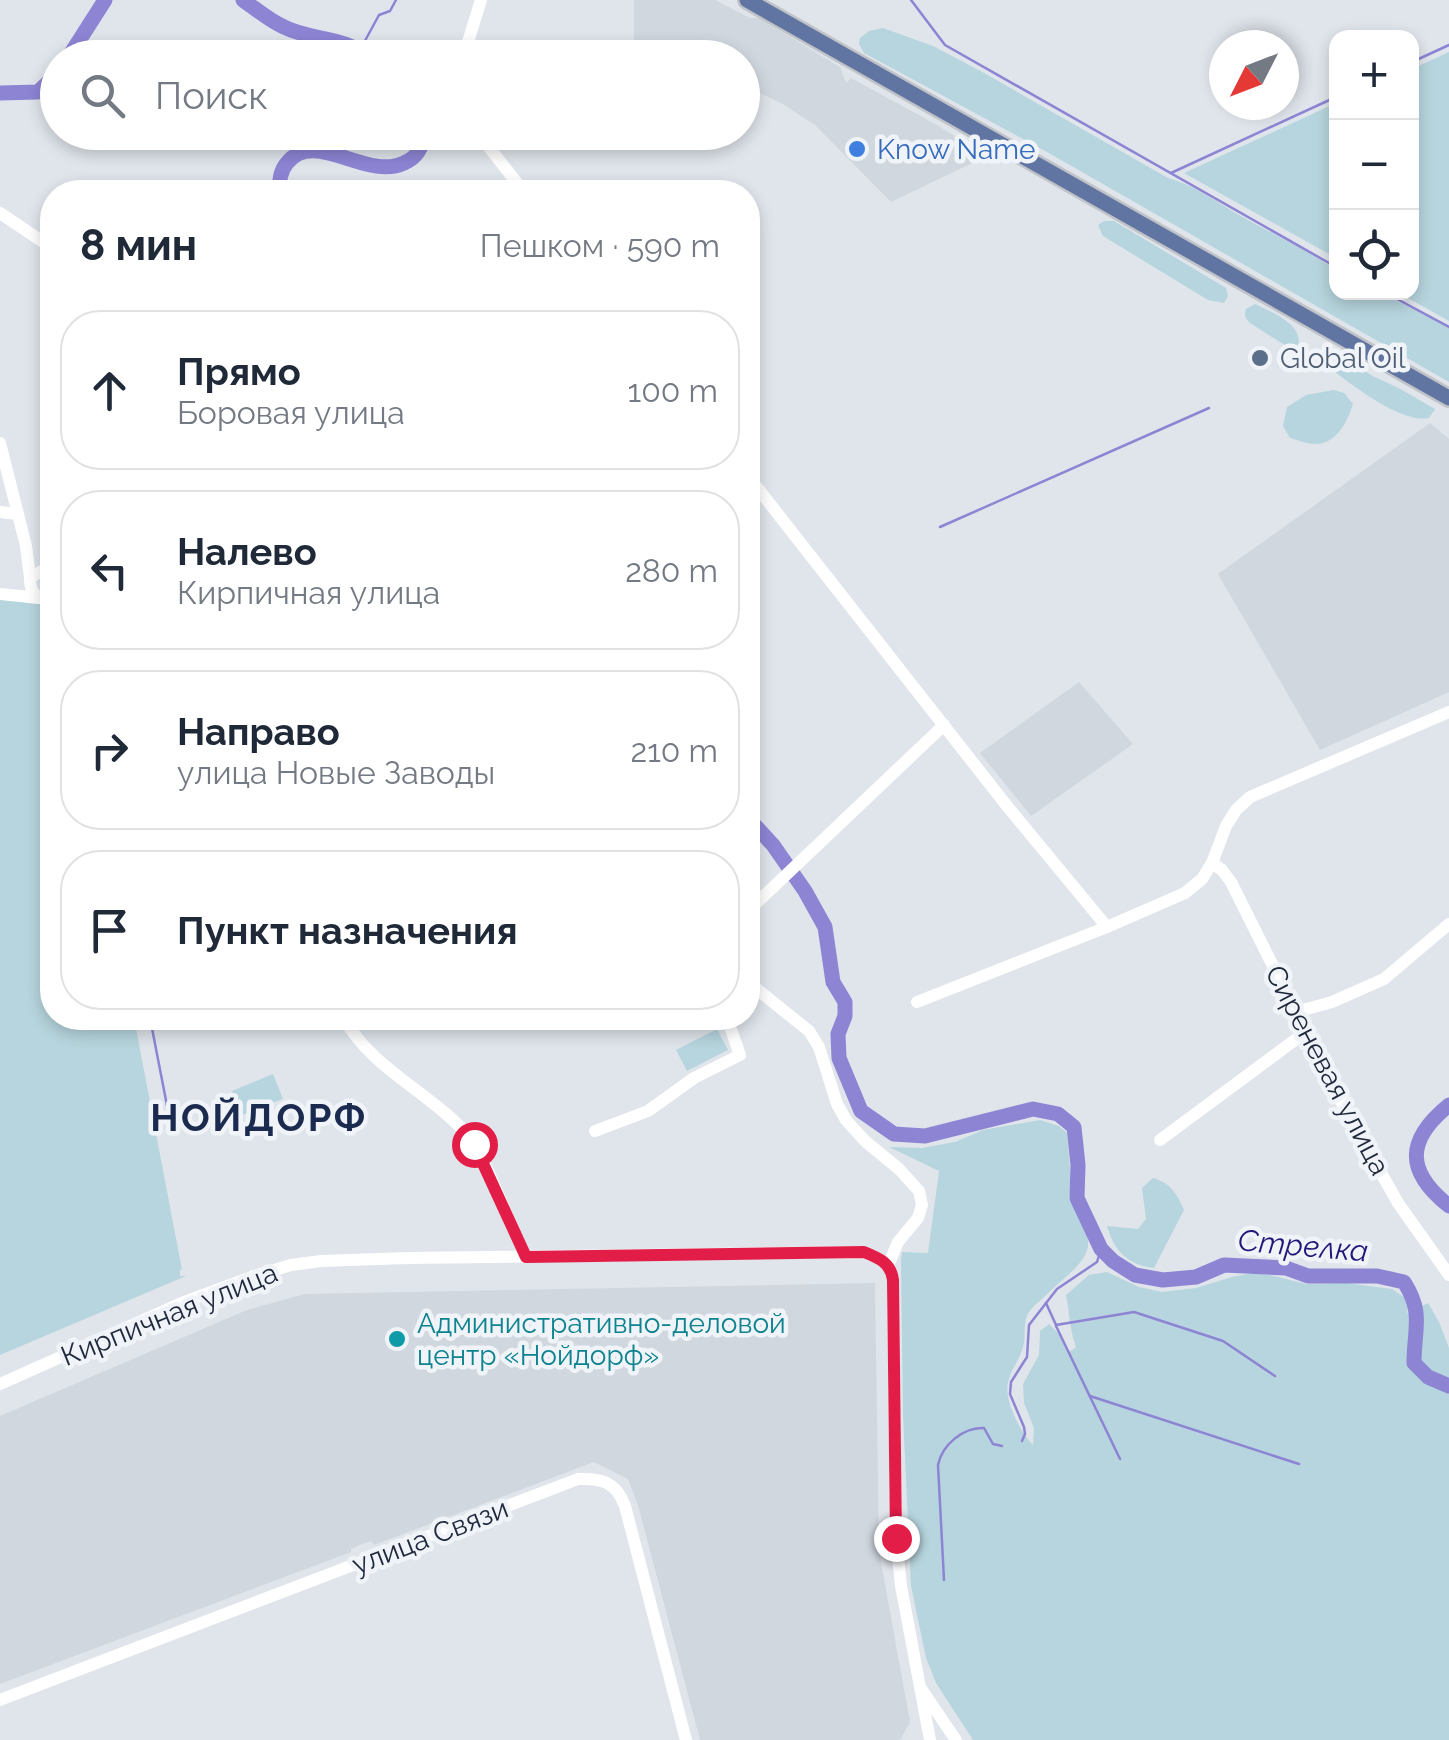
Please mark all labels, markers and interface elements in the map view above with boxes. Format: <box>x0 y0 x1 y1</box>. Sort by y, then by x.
north arrow <box>1209 30 1299 120</box>
map controls <box>1329 30 1419 300</box>
button: + <box>1329 30 1419 120</box>
search box <box>40 40 760 150</box>
icon: search <box>75 68 130 123</box>
text: Поиск <box>155 73 268 118</box>
button: − <box>1329 120 1419 210</box>
place label: Know Name <box>877 133 1036 166</box>
marker: Know Name <box>846 138 868 160</box>
button: locate <box>1329 210 1419 300</box>
text: 8 мин <box>80 221 197 270</box>
text: Пешком · 590 m <box>480 227 720 264</box>
place label: Global Oil <box>1280 342 1406 375</box>
marker: Global Oil <box>1249 347 1271 369</box>
text: Прямо <box>177 349 301 394</box>
icon: ahead <box>82 363 137 418</box>
text: 100 m <box>628 372 718 409</box>
text: Боровая улица <box>177 394 405 431</box>
text: Налево <box>177 529 317 574</box>
icon: left <box>82 543 137 598</box>
text: 280 m <box>625 552 718 589</box>
text: Кирпичная улица <box>177 574 440 611</box>
text: Направо <box>177 709 340 754</box>
icon: right <box>82 723 137 778</box>
text: 210 m <box>630 732 718 769</box>
text: улица Новые Заводы <box>177 754 495 791</box>
icon: arrive <box>82 903 137 958</box>
text: Пункт назначения <box>177 908 518 953</box>
street label: Сиреневая улица <box>1258 960 1397 1181</box>
district label: НОЙДОРФ <box>150 1095 368 1140</box>
route start <box>452 1122 498 1168</box>
water label: Стрелка <box>1236 1222 1370 1269</box>
street label: Кирпичная улица <box>56 1256 282 1373</box>
place label: Административно-деловой центр «Нойдорф» <box>417 1307 786 1372</box>
marker: Административно-деловой центр «Нойдорф» <box>386 1328 408 1350</box>
street label: улица Связи <box>347 1492 513 1581</box>
route end <box>874 1516 920 1562</box>

